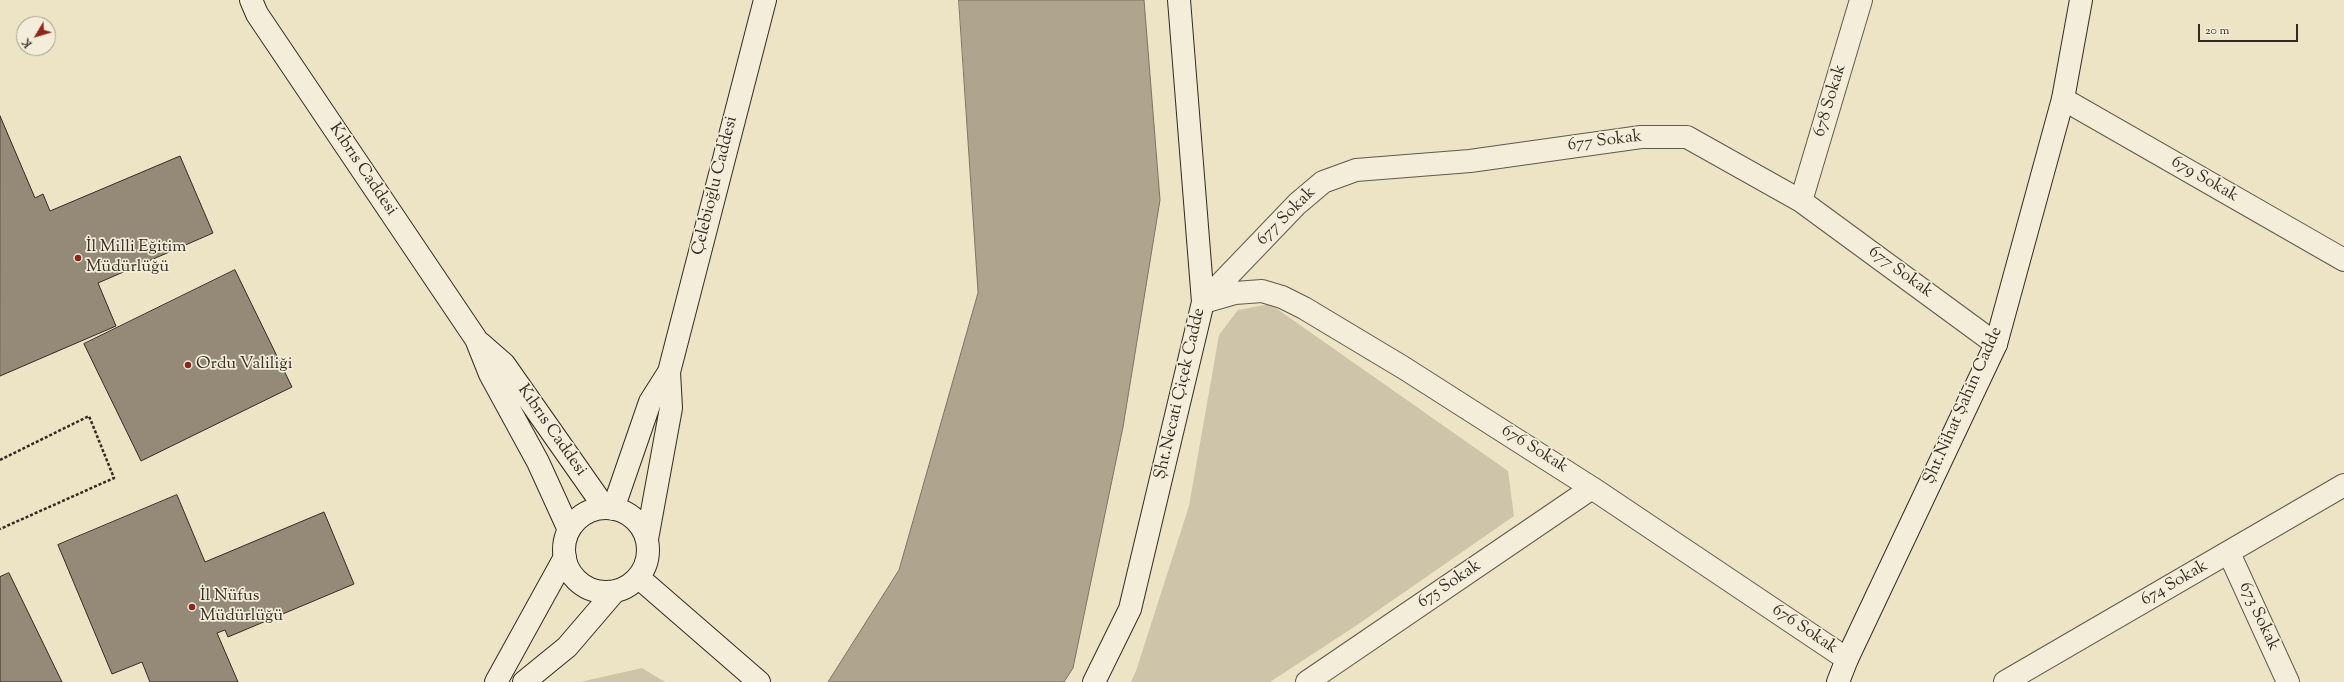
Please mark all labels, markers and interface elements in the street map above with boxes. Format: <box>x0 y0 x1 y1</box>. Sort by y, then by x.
north arrow <box>16 16 56 56</box>
scale bar <box>2200 16 2300 42</box>
text: 20 m <box>2205 22 2229 40</box>
text: K <box>19 35 36 51</box>
street label: 678 Sokak <box>1810 62 1852 140</box>
street label: Çelebioğlu Caddesi <box>689 114 743 258</box>
street label: Kıbrıs Caddesi <box>324 120 400 220</box>
street label: 677 Sokak <box>1567 127 1643 157</box>
street label: 679 Sokak <box>2167 153 2241 207</box>
street label: 677 Sokak <box>1253 183 1321 251</box>
place label: İl Milli Eğitim Müdürlüğü <box>86 238 186 278</box>
street label: 677 Sokak <box>1864 243 1936 303</box>
marker: İl Milli Eğitim Müdürlüğü <box>73 253 83 263</box>
street label: Şht.Necati Çiçek Cadde <box>1151 306 1211 482</box>
street label: Şht.Nihat Şahin Cadde <box>1920 324 2008 488</box>
place label: Ordu Valiliği <box>196 355 292 375</box>
marker: Ordu Valiliği <box>183 360 193 370</box>
street label: Kıbrıs Caddesi <box>512 381 590 481</box>
street label: 676 Sokak <box>1497 422 1571 478</box>
street label: 675 Sokak <box>1414 556 1486 614</box>
street label: 674 Sokak <box>2138 557 2212 611</box>
street label: 673 Sokak <box>2233 580 2283 654</box>
place label: İl Nüfus Müdürlüğü <box>200 587 283 627</box>
street label: 676 Sokak <box>1767 601 1841 659</box>
marker: İl Nüfus Müdürlüğü <box>187 602 197 612</box>

